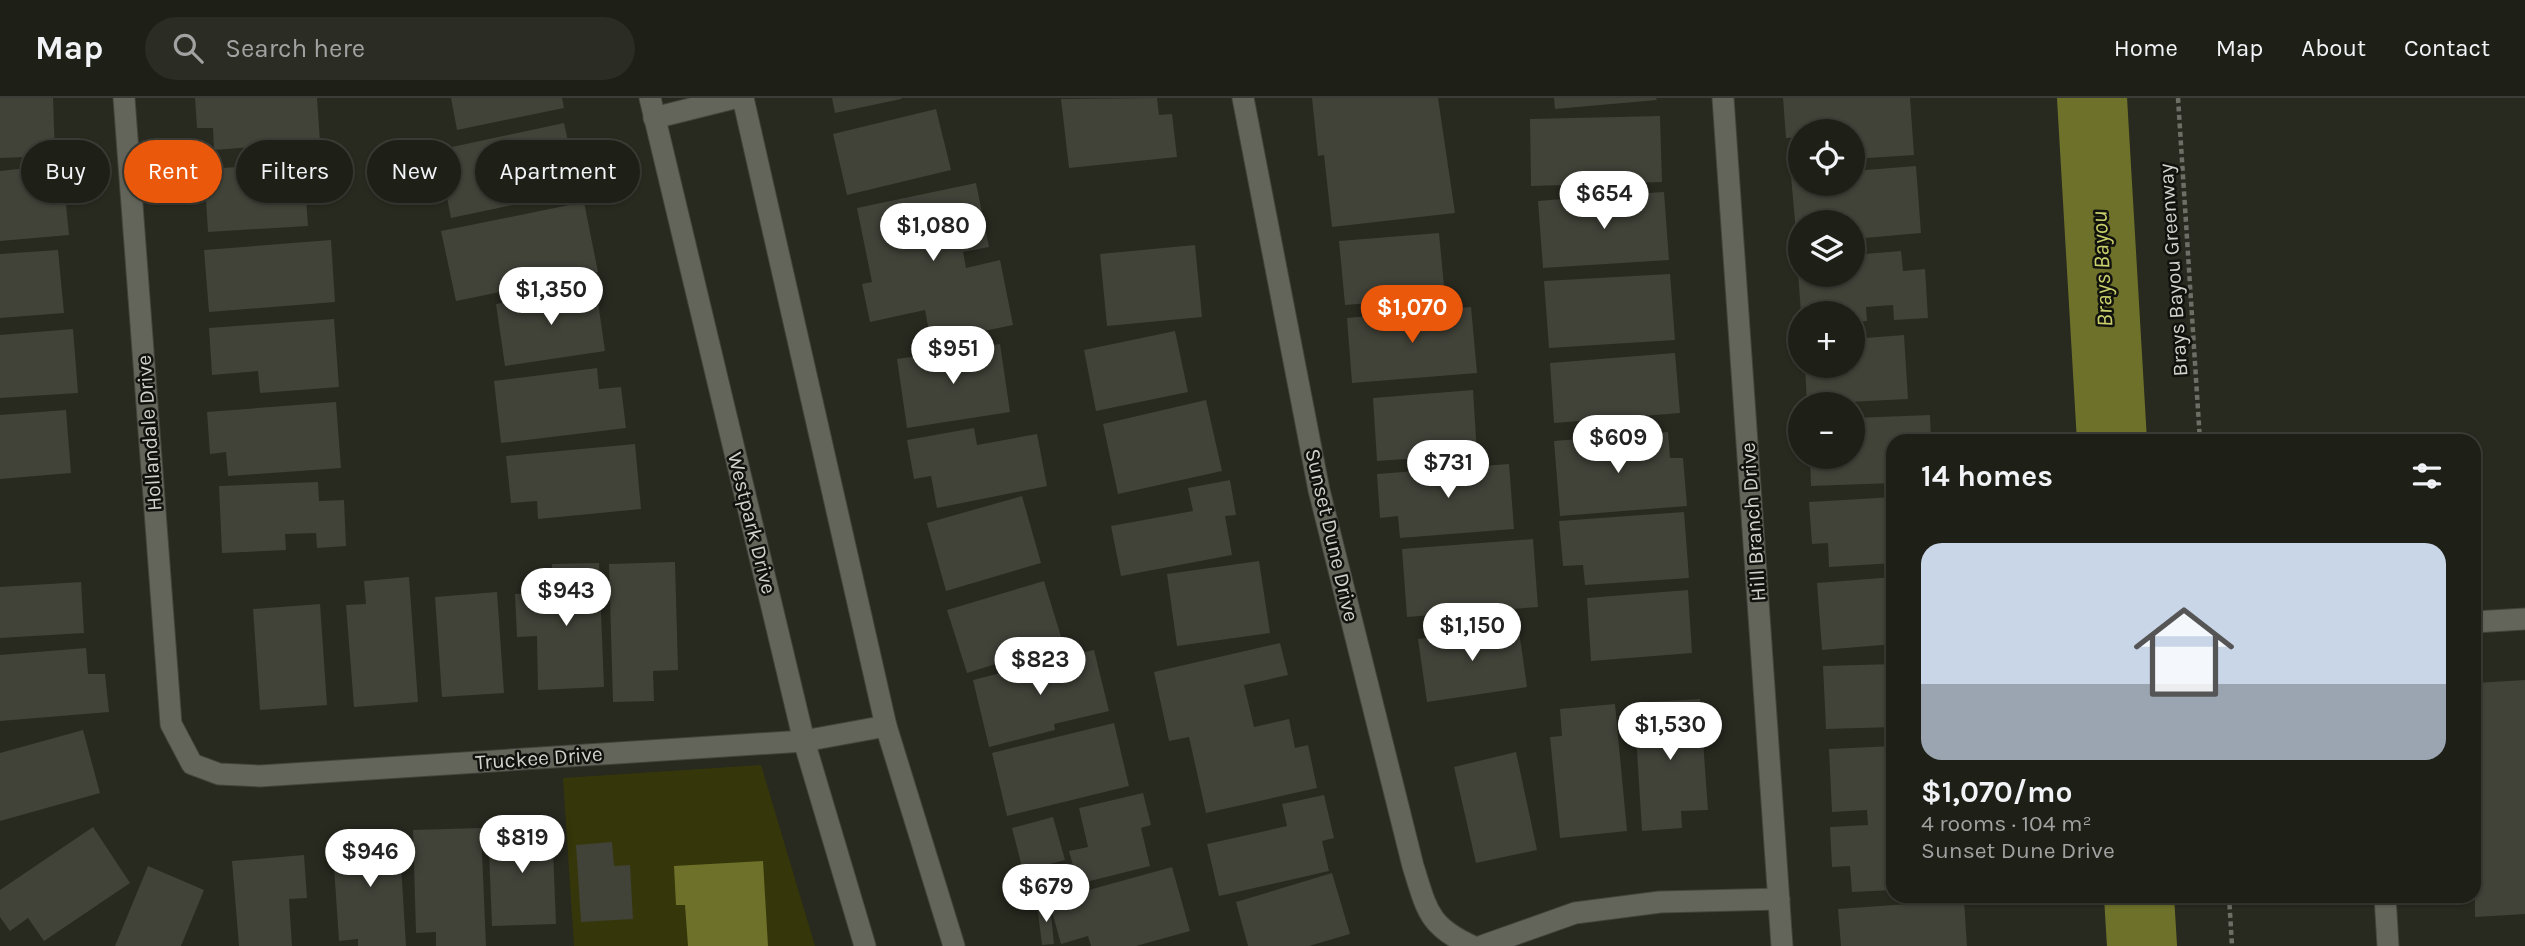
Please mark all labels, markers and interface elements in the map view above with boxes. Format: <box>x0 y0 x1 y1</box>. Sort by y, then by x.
search box <box>145 17 635 80</box>
text: Map <box>35 29 103 67</box>
icon: search <box>169 29 207 67</box>
text: Search here <box>225 33 365 64</box>
text: Home <box>2114 34 2178 62</box>
text: Map <box>2216 34 2263 62</box>
text: About <box>2301 34 2366 62</box>
text: Contact <box>2404 34 2490 62</box>
map controls <box>1788 119 1865 469</box>
button: locate <box>1788 119 1865 196</box>
chip: Buy <box>21 140 110 203</box>
chip: Rent <box>124 140 222 203</box>
chip: Filters <box>236 140 353 203</box>
chip: New <box>367 140 461 203</box>
chip: Apartment <box>475 140 640 203</box>
street label: Brays Bayou Greenway <box>2154 162 2192 377</box>
pin: $654 <box>1563 172 1645 231</box>
text: $654 <box>1576 180 1632 207</box>
pin: $1,080 <box>876 204 990 263</box>
button: layers <box>1788 210 1865 287</box>
water label: Brays Bayou <box>2085 210 2119 328</box>
text: $1,080 <box>896 212 970 239</box>
pin: $1,350 <box>494 268 608 327</box>
text: $1,350 <box>515 276 587 303</box>
pin: $1,070 <box>1355 286 1469 345</box>
text: $1,070 <box>1377 294 1447 321</box>
button: + <box>1788 301 1865 378</box>
pin: $951 <box>912 327 994 386</box>
text: $951 <box>927 335 979 362</box>
street label: Hollandale Drive <box>132 354 166 512</box>
button: − <box>1788 392 1865 469</box>
pin: $609 <box>1577 416 1659 475</box>
text: $609 <box>1589 424 1647 451</box>
pin: $731 <box>1407 440 1489 500</box>
street label: Hill Branch Drive <box>1735 442 1771 602</box>
street label: Sunset Dune Drive <box>1300 446 1364 624</box>
text: $731 <box>1423 449 1473 476</box>
street label: Westpark Drive <box>723 450 781 596</box>
icon: filters <box>2408 457 2446 495</box>
text: 14 homes <box>1921 458 2053 494</box>
pin: $943 <box>525 568 607 628</box>
text: $943 <box>537 577 595 604</box>
icon: home <box>2121 589 2247 715</box>
pin: $1,150 <box>1415 603 1529 663</box>
text: $1,150 <box>1439 612 1505 639</box>
pin: $823 <box>999 638 1081 697</box>
text: $823 <box>1011 646 1069 673</box>
pin: $1,530 <box>1613 702 1727 762</box>
text: $1,530 <box>1634 711 1706 738</box>
street label: Truckee Drive <box>475 742 603 774</box>
text: $1,070/mo <box>1921 774 2072 810</box>
text: 4 rooms · 104 m² <box>1921 810 2092 837</box>
pin: $819 <box>481 816 563 875</box>
text: $819 <box>496 824 548 851</box>
pin: $946 <box>329 830 411 889</box>
text: Sunset Dune Drive <box>1921 837 2115 864</box>
text: $946 <box>341 838 399 865</box>
pin: $679 <box>1005 864 1087 924</box>
text: $679 <box>1018 873 1074 900</box>

